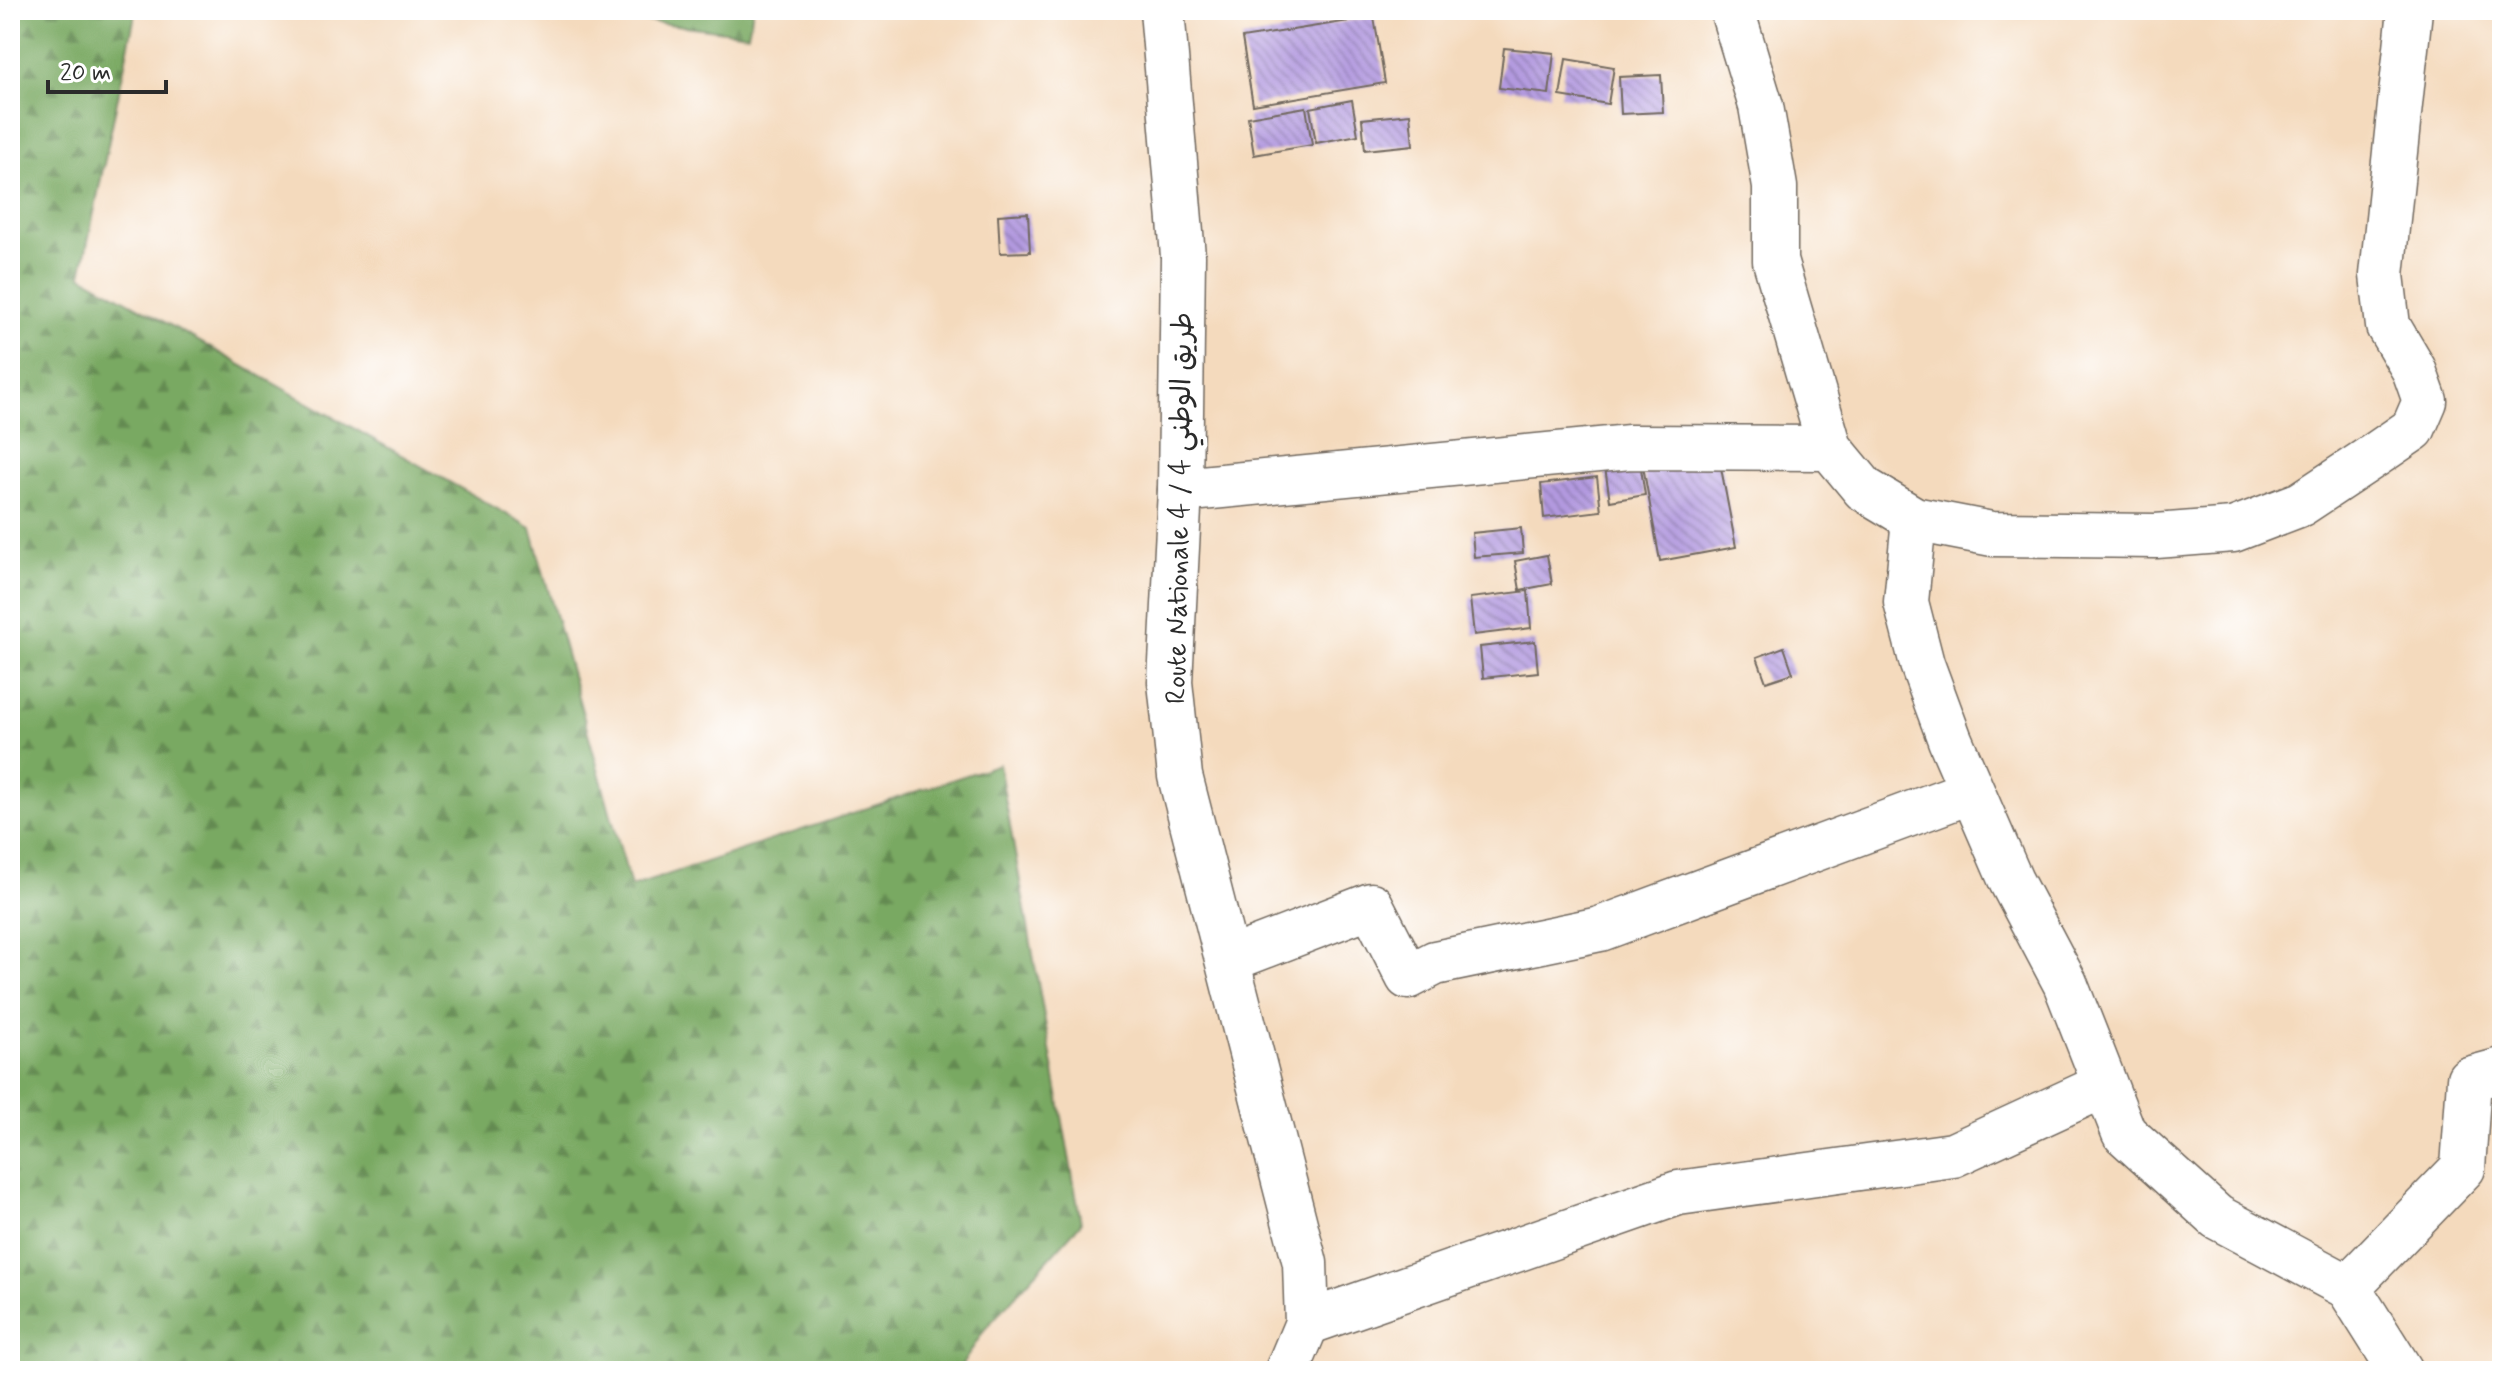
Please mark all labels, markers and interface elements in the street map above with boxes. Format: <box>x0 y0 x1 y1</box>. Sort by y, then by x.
scale bar <box>48 44 166 94</box>
text: 20 m <box>60 58 111 89</box>
street label: Route Nationale 4 / طريق الوطني 4 <box>1159 312 1206 705</box>

